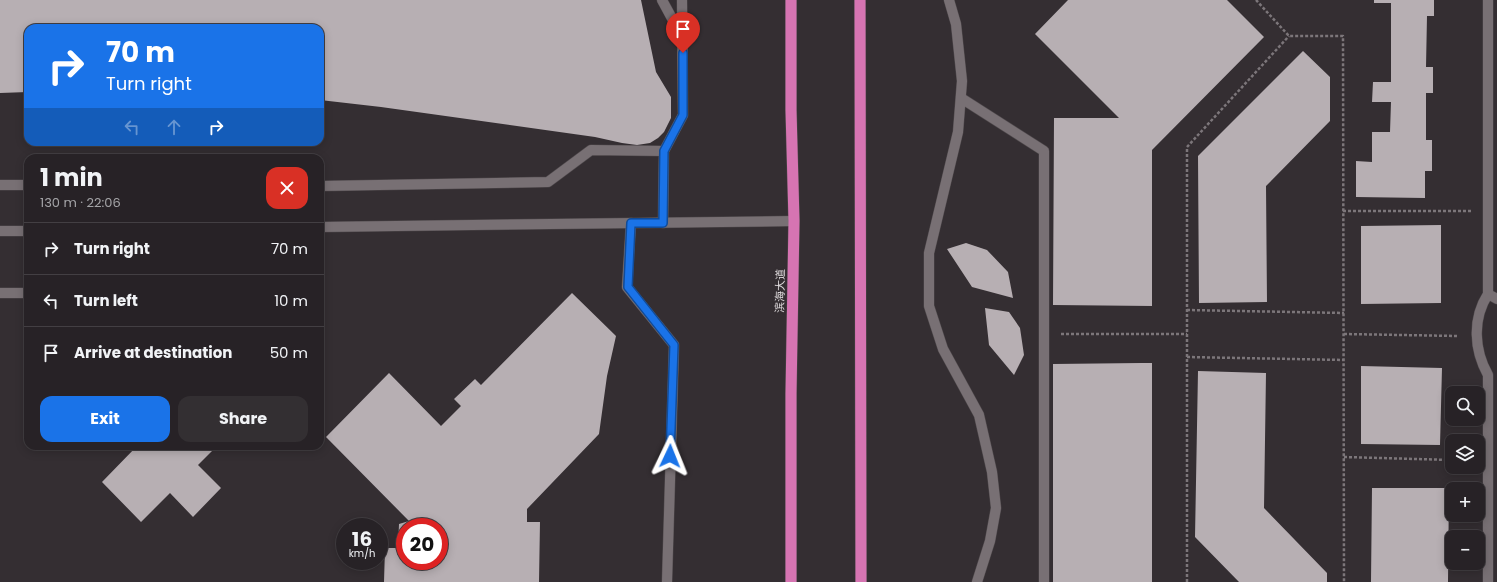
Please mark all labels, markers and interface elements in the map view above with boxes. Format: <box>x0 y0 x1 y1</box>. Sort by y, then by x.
pin <box>666 12 700 53</box>
icon: arrive <box>672 18 694 40</box>
text: 70 m <box>106 33 175 72</box>
icon: right <box>40 40 92 92</box>
text: Turn right <box>106 71 192 96</box>
icon: left <box>121 116 143 138</box>
icon: ahead <box>163 116 185 138</box>
icon: right <box>205 116 227 138</box>
text: 1 min <box>40 161 103 194</box>
button: close <box>266 167 308 209</box>
text: 130 m · 22:06 <box>40 193 121 212</box>
icon: right <box>40 238 62 260</box>
text: Turn right <box>74 238 150 259</box>
text: 70 m <box>271 238 308 259</box>
street label: 滨海大道 <box>772 269 788 313</box>
icon: left <box>40 290 62 312</box>
text: Turn left <box>74 290 138 311</box>
text: 10 m <box>274 290 308 311</box>
icon: arrive <box>40 342 62 364</box>
text: Arrive at destination <box>74 342 232 363</box>
text: 50 m <box>270 342 308 363</box>
map controls <box>1445 386 1485 570</box>
button: search <box>1445 386 1485 426</box>
button: Exit <box>40 396 170 442</box>
button: Share <box>178 396 308 442</box>
button: layers <box>1445 434 1485 474</box>
position arrow <box>649 435 691 477</box>
button: + <box>1445 482 1485 522</box>
speed limit sign: 20 <box>396 518 448 570</box>
text: 16 <box>352 525 372 553</box>
button: − <box>1445 530 1485 570</box>
text: km/h <box>349 546 375 561</box>

